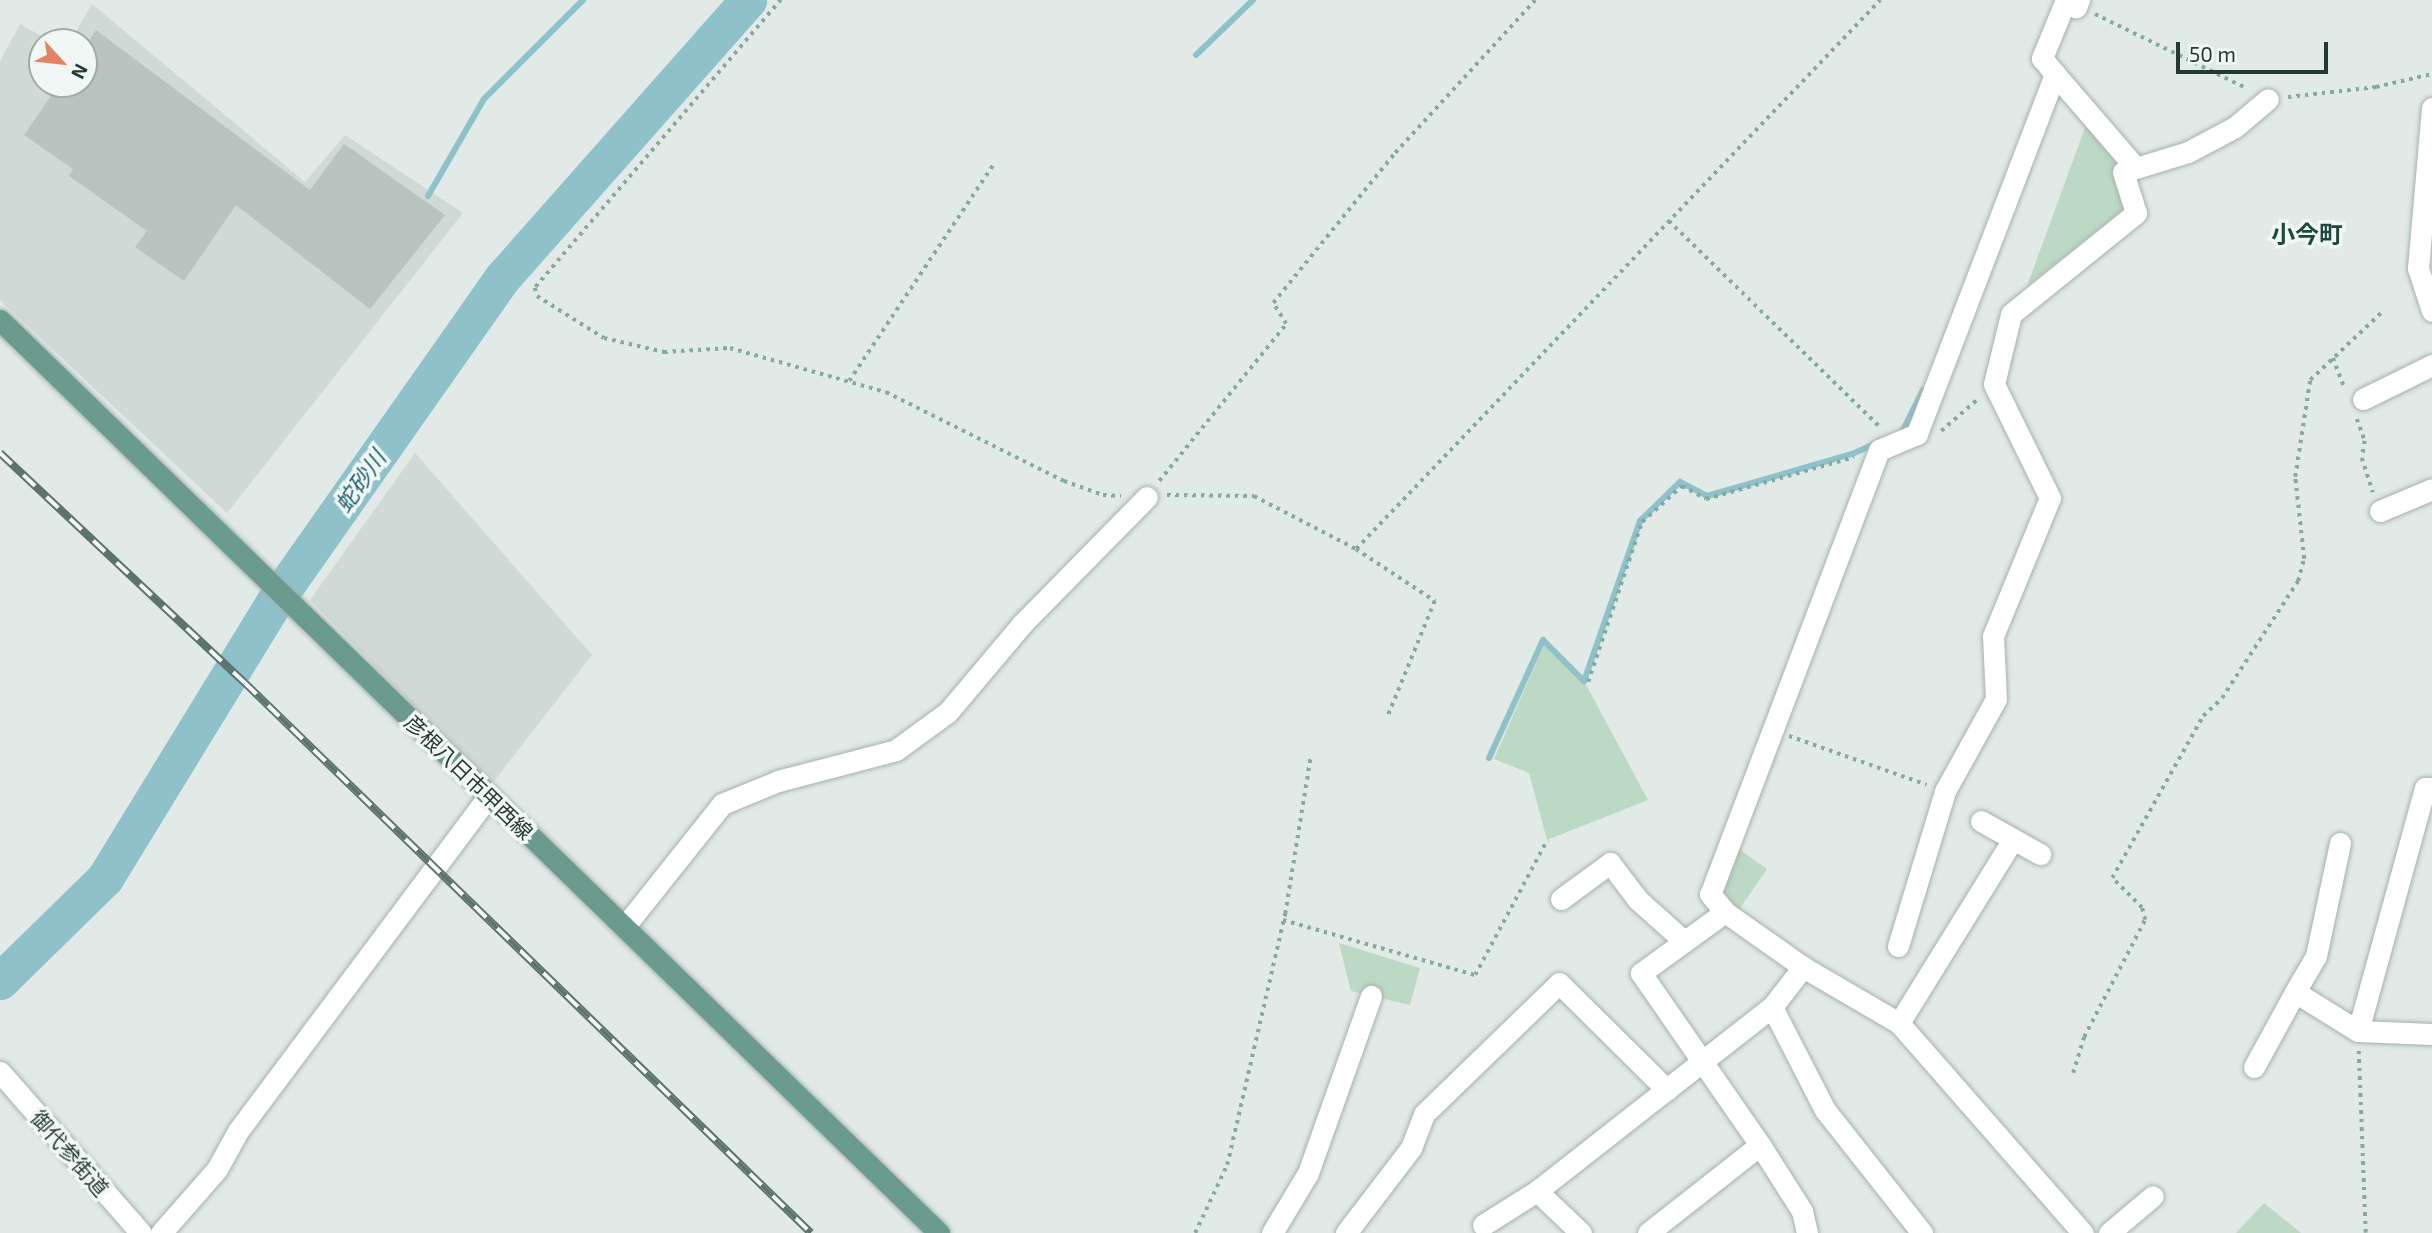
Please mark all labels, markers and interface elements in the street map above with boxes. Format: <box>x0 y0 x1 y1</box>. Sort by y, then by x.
north arrow <box>28 28 98 98</box>
scale bar <box>2180 28 2332 72</box>
text: 50 m <box>2189 41 2236 66</box>
text: N <box>67 61 94 83</box>
district label: 小今町 <box>2271 220 2343 248</box>
water label: 蛇砂川 <box>329 445 391 517</box>
street label: 彦根八日市甲西線 <box>400 710 538 844</box>
street label: 御代参街道 <box>26 1105 114 1201</box>

